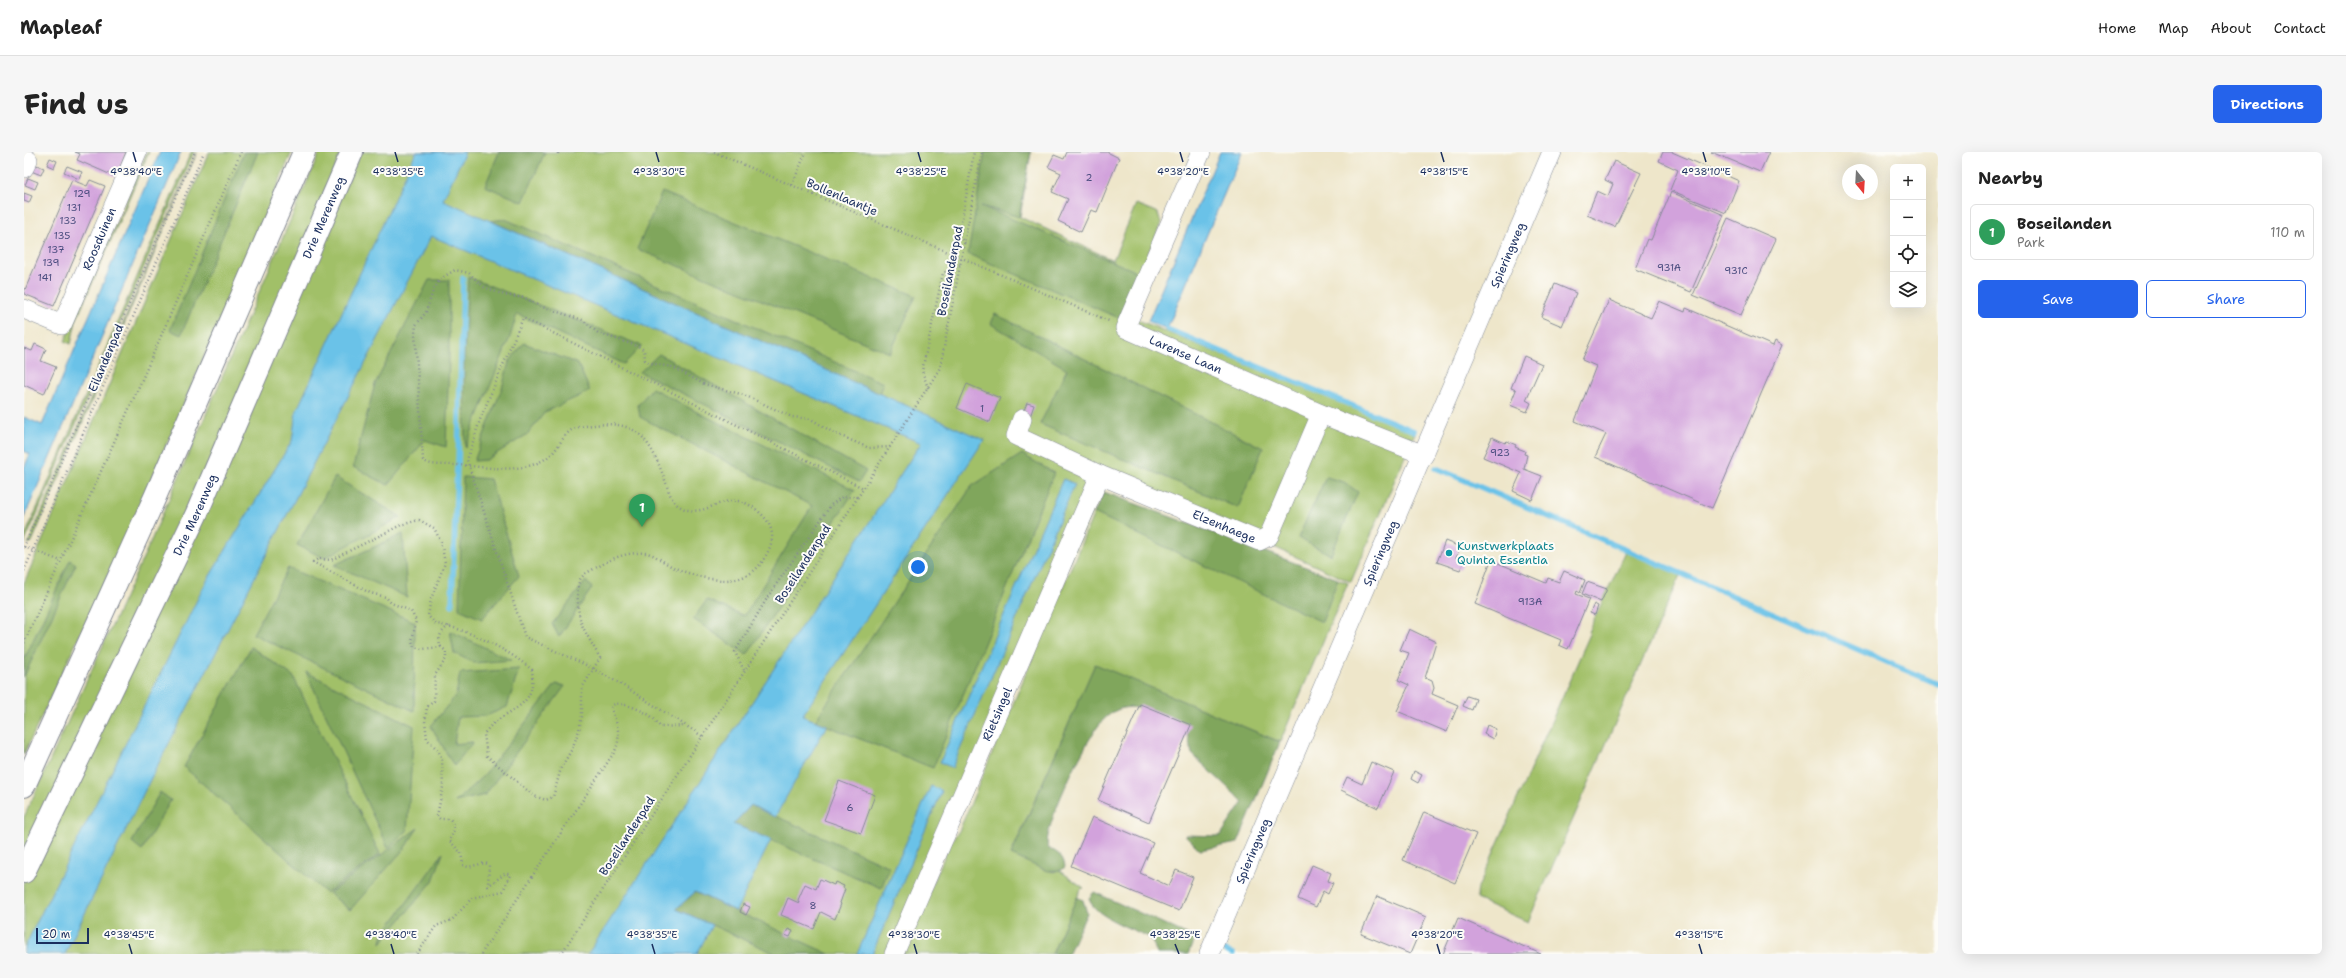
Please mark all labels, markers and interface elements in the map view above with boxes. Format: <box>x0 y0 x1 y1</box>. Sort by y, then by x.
text: Mapleaf <box>20 15 102 40</box>
text: Home <box>2098 19 2137 37</box>
text: Map <box>2159 19 2189 37</box>
text: About <box>2211 19 2252 37</box>
text: Contact <box>2274 19 2326 37</box>
text: Find us <box>24 85 129 123</box>
button: Directions <box>2213 85 2322 123</box>
north arrow <box>1842 164 1878 200</box>
map controls <box>1890 164 1926 308</box>
button: + <box>1890 164 1926 200</box>
text: 4°38'40"E <box>110 165 162 178</box>
text: 4°38'35"E <box>372 165 424 178</box>
text: 4°38'30"E <box>633 165 685 178</box>
text: 4°38'25"E <box>895 165 947 178</box>
text: 4°38'20"E <box>1157 165 1209 178</box>
text: 4°38'15"E <box>1420 165 1468 178</box>
text: 4°38'10"E <box>1681 165 1731 178</box>
text: Nearby <box>1978 167 2043 189</box>
house number: 2 <box>1086 171 1093 184</box>
street label: Drie Merenweg <box>299 174 349 261</box>
street label: Bollenlaantje <box>804 175 880 219</box>
house number: 129 <box>73 187 91 200</box>
button: − <box>1890 200 1926 236</box>
house number: 131 <box>67 201 81 214</box>
street label: Roosduinen <box>79 205 120 273</box>
house number: 133 <box>59 214 77 227</box>
text: Boseilanden <box>2017 214 2112 234</box>
street label: Spieringweg <box>1487 220 1529 291</box>
street label: Boseilandenpad <box>933 224 967 317</box>
text: 1 <box>1989 224 1995 241</box>
text: 110 m <box>2270 224 2305 241</box>
house number: 135 <box>54 229 70 242</box>
text: Park <box>2017 234 2045 251</box>
button: locate <box>1890 236 1926 272</box>
house number: 137 <box>48 243 64 256</box>
house number: 139 <box>42 256 60 269</box>
house number: 931A <box>1657 261 1681 274</box>
house number: 931C <box>1724 264 1748 277</box>
house number: 141 <box>38 271 52 284</box>
button: layers <box>1890 272 1926 308</box>
button: Save <box>1978 280 2138 318</box>
button: Share <box>2146 280 2306 318</box>
street label: Eilandenpad <box>85 321 128 394</box>
street label: Larense Laan <box>1147 332 1225 378</box>
house number: 1 <box>980 402 984 415</box>
house number: 923 <box>1490 446 1510 459</box>
street label: Drie Merenweg <box>169 471 221 559</box>
pin: 1 <box>629 494 655 527</box>
street label: Elzenhaege <box>1190 506 1258 547</box>
street label: Spieringweg <box>1359 518 1402 589</box>
street label: Boseilandenpad <box>771 521 835 607</box>
place label: Kunstwerkplaats Quinta Essentia <box>1457 538 1554 568</box>
marker: Kunstwerkplaats Quinta Essentia <box>1444 548 1454 558</box>
your location <box>908 557 928 577</box>
house number: 913A <box>1518 595 1542 608</box>
street label: Rietsingel <box>978 684 1016 744</box>
street label: Boseilandenpad <box>595 793 659 879</box>
house number: 6 <box>847 801 854 814</box>
street label: Spieringweg <box>1232 816 1274 886</box>
house number: 8 <box>810 899 817 912</box>
scale bar <box>36 926 89 945</box>
text: 20 m <box>42 927 70 942</box>
text: 4°38'45"E <box>104 928 154 941</box>
text: 4°38'40"E <box>365 928 417 941</box>
text: 4°38'35"E <box>626 928 678 941</box>
text: 4°38'30"E <box>888 928 940 941</box>
text: 4°38'25"E <box>1149 928 1201 941</box>
text: 4°38'20"E <box>1411 928 1463 941</box>
text: 4°38'15"E <box>1675 928 1723 941</box>

